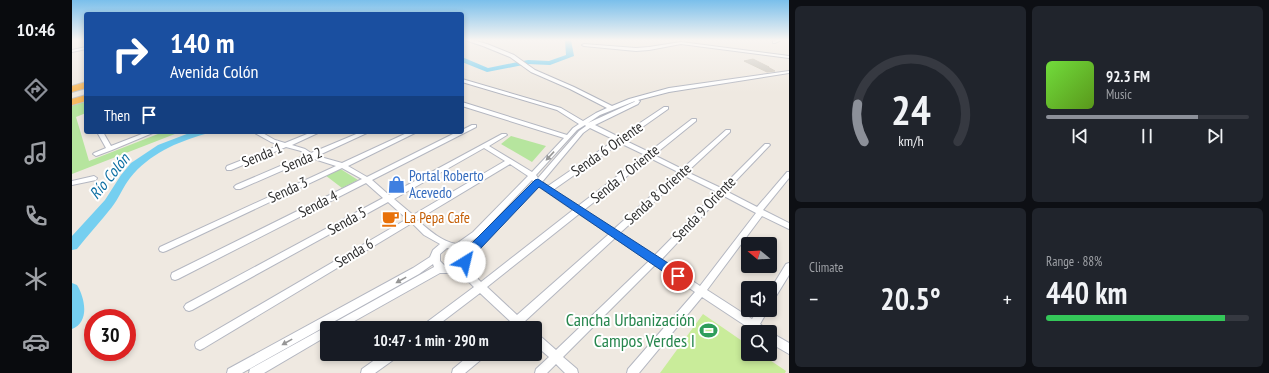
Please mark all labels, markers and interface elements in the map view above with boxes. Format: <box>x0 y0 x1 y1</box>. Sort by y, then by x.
text: 10:46 <box>17 18 55 41</box>
text: 140 m <box>170 24 234 61</box>
icon: right <box>104 28 156 80</box>
text: Avenida Colón <box>170 60 258 83</box>
text: 92.3 FM <box>1106 67 1150 86</box>
icon: directions <box>22 76 50 104</box>
text: 24 <box>891 83 930 136</box>
text: Music <box>1106 86 1132 103</box>
icon: arrive <box>138 104 160 126</box>
text: Then <box>104 106 130 125</box>
street label: Senda 6 Oriente <box>567 117 646 180</box>
icon: previous <box>1069 125 1091 147</box>
icon: pause <box>1136 125 1158 147</box>
icon: next <box>1204 125 1226 147</box>
text: km/h <box>898 130 923 149</box>
street label: Senda 1 <box>239 138 285 171</box>
icon: music <box>22 139 50 167</box>
street label: Senda 7 Oriente <box>587 140 663 207</box>
street label: Senda 2 <box>279 143 325 176</box>
water label: Río Colón <box>85 148 134 203</box>
one-way arrow <box>546 151 555 160</box>
street label: Senda 8 Oriente <box>620 159 695 229</box>
place label: Portal Roberto Acevedo <box>409 166 484 202</box>
street label: Senda 3 <box>265 172 311 207</box>
street label: Senda 9 Oriente <box>668 172 739 245</box>
shop icon: Portal Roberto Acevedo <box>386 175 406 195</box>
street label: Senda 4 <box>295 186 341 221</box>
icon: phone <box>22 202 50 230</box>
street label: Senda 5 <box>324 202 370 239</box>
cafe icon: La Pepa Cafe <box>381 208 401 228</box>
place label: La Pepa Cafe <box>404 208 470 227</box>
street label: Senda 6 <box>331 234 377 271</box>
north arrow <box>741 237 777 273</box>
map controls <box>741 237 777 361</box>
position arrow <box>444 241 486 283</box>
text: Range · 88% <box>1046 253 1102 270</box>
pin <box>661 259 695 293</box>
text: Climate <box>809 259 843 276</box>
icon: climate <box>22 265 50 293</box>
icon: arrive <box>667 265 689 287</box>
text: 440 km <box>1046 273 1127 312</box>
one-way arrow <box>395 276 407 283</box>
text: 20.5° <box>880 279 941 318</box>
button: sound <box>741 281 777 317</box>
text: − <box>809 285 818 313</box>
text: + <box>1003 285 1012 313</box>
place label: Cancha Urbanización Campos Verdes I <box>566 308 695 352</box>
speed limit sign: 30 <box>84 309 136 361</box>
sports icon: Cancha Urbanización Campos Verdes I <box>698 320 718 340</box>
button: search <box>741 325 777 361</box>
icon: car <box>22 328 50 356</box>
text: 10:47 · 1 min · 290 m <box>373 331 489 350</box>
one-way arrow <box>282 339 293 346</box>

